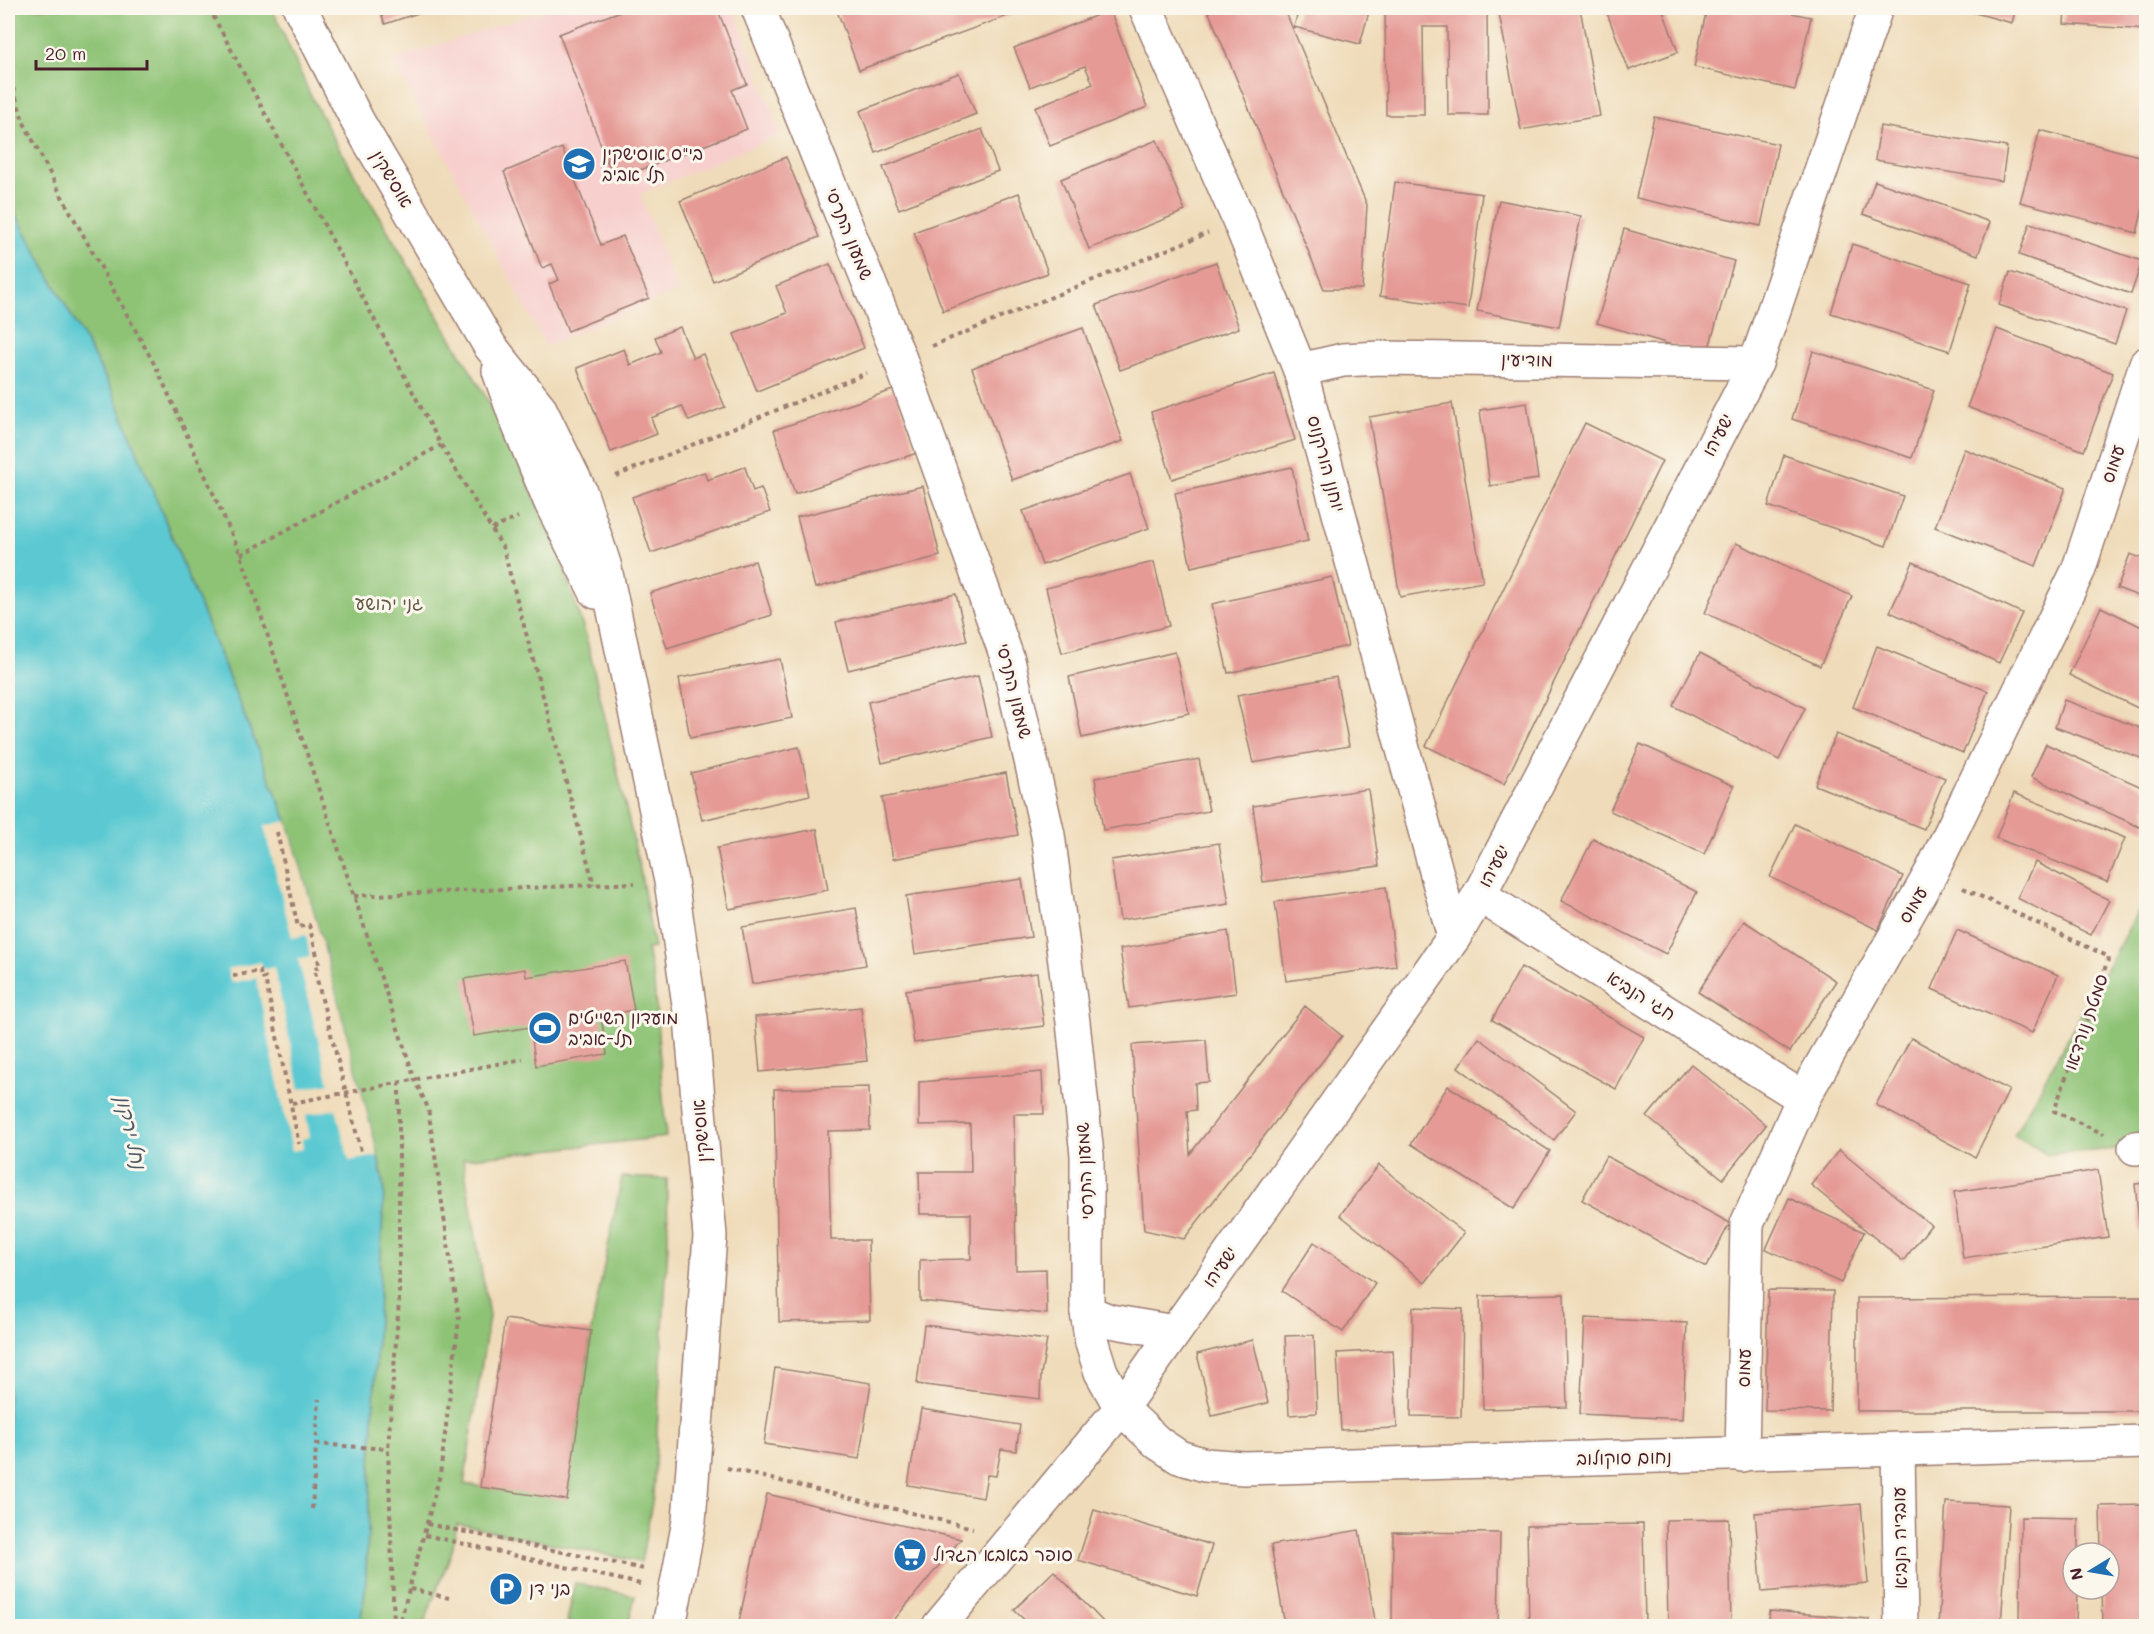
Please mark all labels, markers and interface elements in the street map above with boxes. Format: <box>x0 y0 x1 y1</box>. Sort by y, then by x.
scale bar <box>36 33 147 71</box>
text: 20 m <box>45 41 86 65</box>
place label: בי"ס אוסישקין תל אביב <box>602 141 703 186</box>
street label: אוסישקין <box>366 145 420 212</box>
school or university icon: בי"ס אוסישקין תל אביב <box>561 146 597 182</box>
street label: שמעון התרסי <box>821 184 879 284</box>
street label: מודיעין <box>1501 347 1553 371</box>
street label: ישעיהו <box>1696 409 1738 460</box>
street label: יוחנן הורקנוס <box>1303 413 1351 515</box>
street label: עמוס <box>2095 441 2130 486</box>
park label: גני יהושע <box>355 591 423 615</box>
street label: שמעון התרסי <box>992 641 1039 741</box>
street label: ישעיהו <box>1472 840 1514 891</box>
street label: עמוס <box>1892 881 1933 927</box>
street label: חגי הנביא <box>1603 965 1680 1026</box>
street label: סמטת נורדאו <box>2057 970 2113 1073</box>
place label: מועדון השייטים תל-אביב <box>568 1005 679 1050</box>
sports icon: מועדון השייטים תל-אביב <box>527 1010 563 1046</box>
water label: נחל ירקון <box>110 1092 153 1172</box>
street label: אוסישקין <box>685 1098 715 1164</box>
street label: שמעון התרסי <box>1069 1121 1099 1220</box>
street label: ישעיהו <box>1196 1241 1242 1292</box>
street label: עמוס <box>1731 1348 1755 1388</box>
street label: נחום סוקולוב <box>1576 1444 1672 1470</box>
street label: עובדיה הנביא <box>1886 1487 1912 1589</box>
supermarket icon: סופר באבא הגדול <box>892 1537 928 1573</box>
north arrow <box>2061 1541 2121 1601</box>
place label: סופר באבא הגדול <box>933 1542 1073 1566</box>
text: N <box>2064 1566 2087 1582</box>
parking icon: בני דן <box>488 1571 524 1607</box>
place label: בני דן <box>529 1576 570 1600</box>

